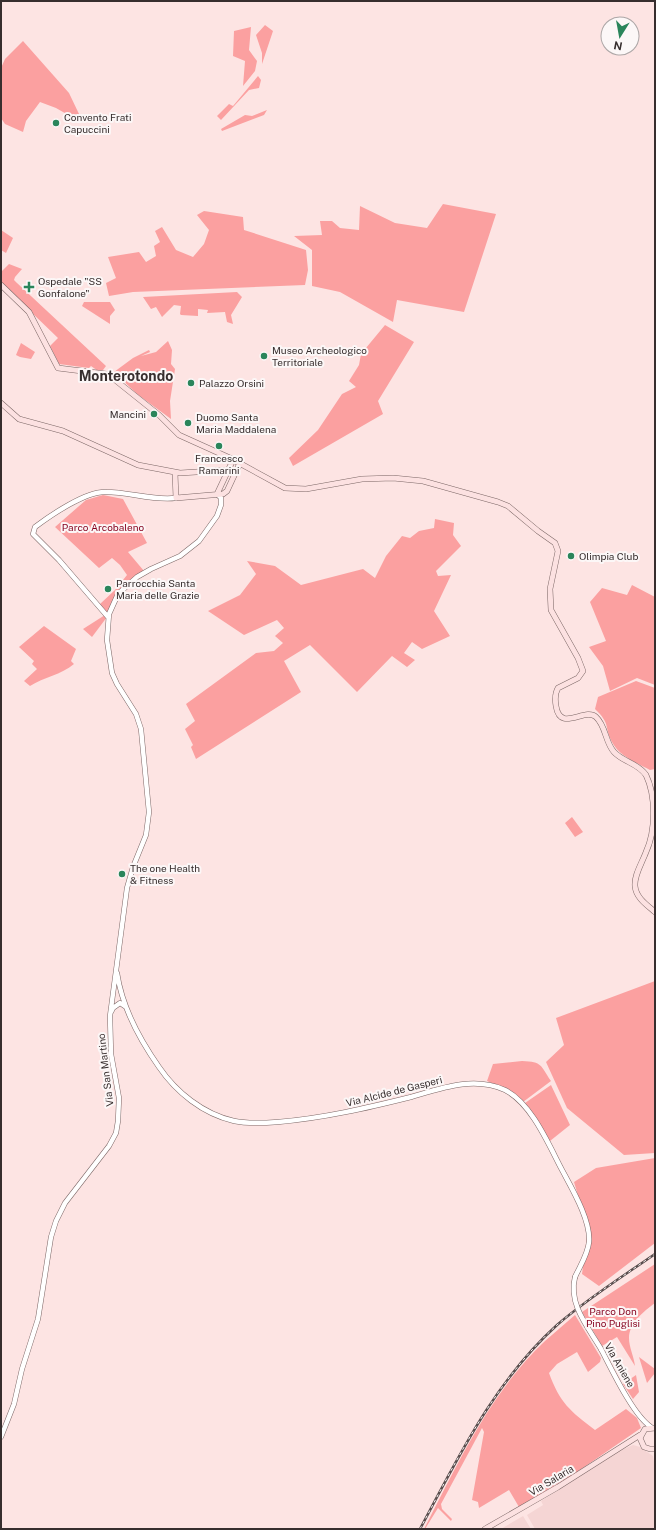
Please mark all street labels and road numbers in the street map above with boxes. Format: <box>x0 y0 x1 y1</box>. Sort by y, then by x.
street label: Via San Martino <box>95 1032 115 1107</box>
street label: Via Alcide de Gasperi <box>345 1073 443 1109</box>
street label: Via Aniene <box>602 1341 638 1390</box>
street label: Via Salaria <box>527 1462 575 1498</box>

